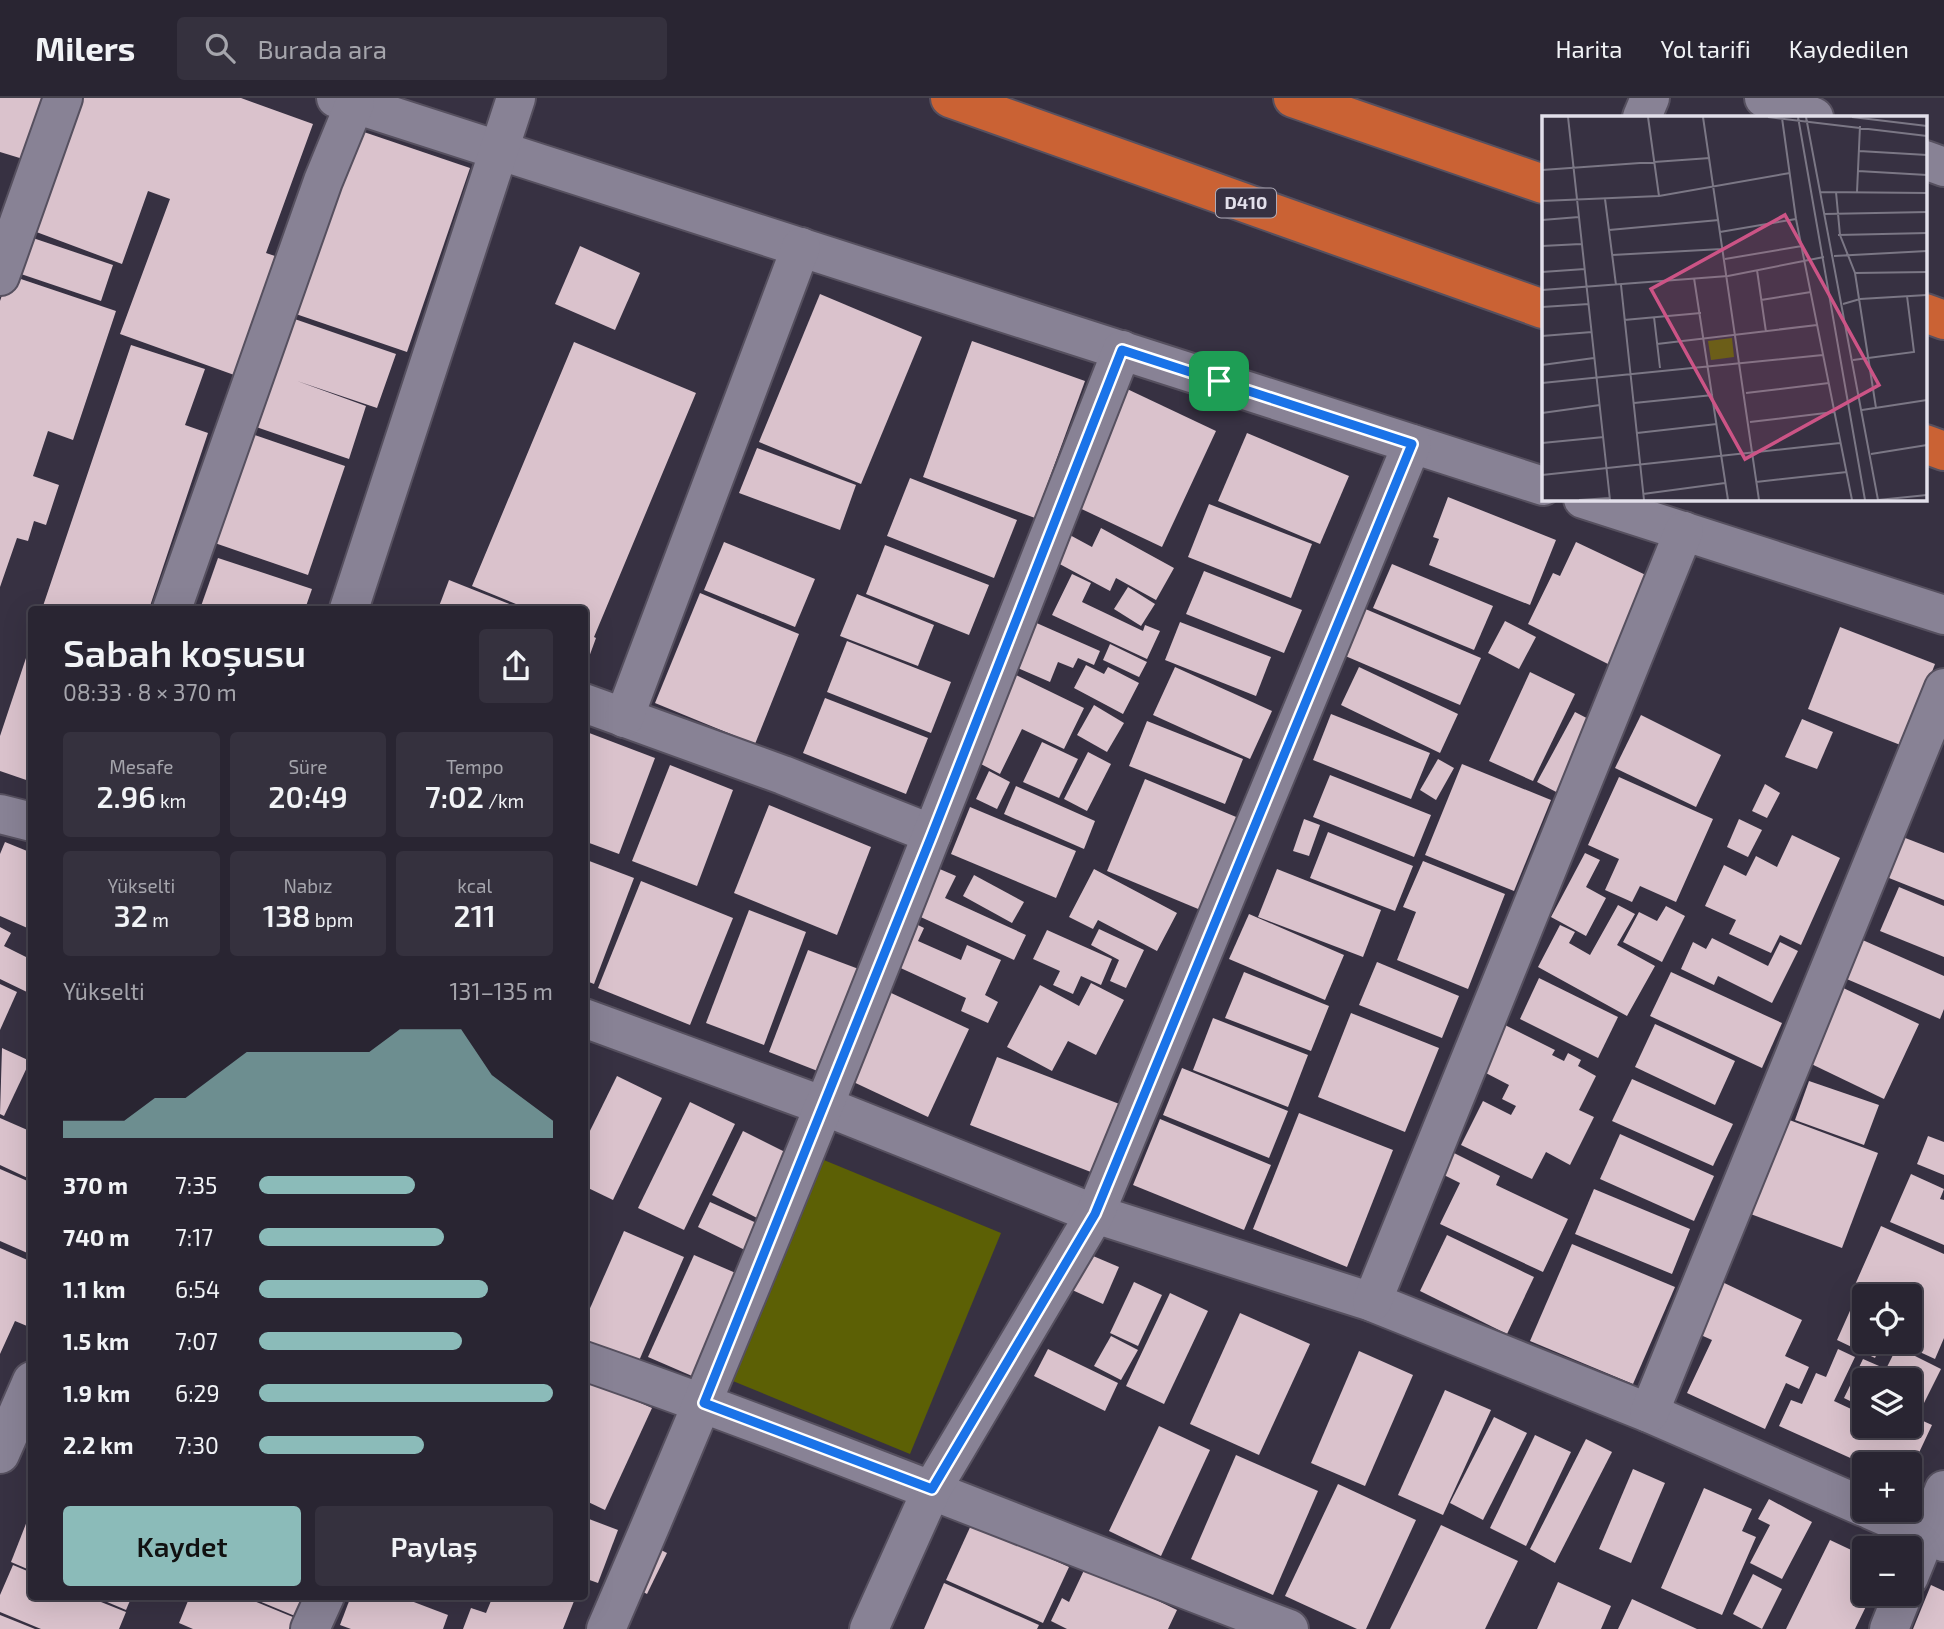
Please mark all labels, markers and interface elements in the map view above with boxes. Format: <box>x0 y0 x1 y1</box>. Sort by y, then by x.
search box <box>177 17 667 80</box>
text: Milers <box>35 28 135 68</box>
icon: search <box>201 29 239 67</box>
text: Burada ara <box>257 33 387 64</box>
text: Harita <box>1555 34 1623 63</box>
text: Yol tarifi <box>1661 34 1751 63</box>
text: Kaydedilen <box>1789 34 1909 63</box>
inset map <box>1542 116 1926 500</box>
road number: D410 <box>1216 188 1276 218</box>
pin <box>1189 351 1249 411</box>
icon: arrive <box>1200 362 1238 400</box>
text: Sabah koşusu <box>63 629 306 675</box>
button: share <box>479 629 553 703</box>
text: 08:33 · 8 × 370 m <box>63 678 237 706</box>
text: Mesafe <box>109 755 173 778</box>
text: Süre <box>288 755 328 778</box>
text: Tempo <box>446 755 503 778</box>
text: 2.96 <box>96 778 156 814</box>
text: 20:49 <box>268 778 348 814</box>
text: 7:02 <box>425 778 484 814</box>
text: km <box>156 789 186 812</box>
text: /km <box>484 789 524 812</box>
text: Yükselti <box>108 874 175 897</box>
text: Nabız <box>283 874 333 897</box>
text: kcal <box>457 874 492 897</box>
text: 32 <box>114 897 148 933</box>
text: 138 <box>263 897 311 933</box>
text: 211 <box>454 897 496 933</box>
text: m <box>148 908 169 931</box>
text: bpm <box>311 908 353 931</box>
text: Yükselti <box>63 977 145 1005</box>
text: 131–135 m <box>449 977 553 1005</box>
text: 370 m <box>63 1171 128 1199</box>
text: 7:35 <box>175 1171 217 1199</box>
text: 740 m <box>63 1223 130 1251</box>
text: 7:17 <box>175 1223 213 1251</box>
text: 1.1 km <box>63 1275 126 1303</box>
text: 6:54 <box>175 1275 220 1303</box>
map controls <box>1852 1284 1922 1606</box>
button: locate <box>1852 1284 1922 1354</box>
text: 1.5 km <box>63 1327 129 1355</box>
text: 7:07 <box>175 1327 218 1355</box>
button: layers <box>1852 1368 1922 1438</box>
text: 1.9 km <box>63 1379 130 1407</box>
text: 6:29 <box>175 1379 220 1407</box>
text: 2.2 km <box>63 1431 133 1459</box>
text: 7:30 <box>175 1431 219 1459</box>
button: + <box>1852 1452 1922 1522</box>
button: Kaydet <box>63 1506 301 1586</box>
button: Paylaş <box>315 1506 553 1586</box>
button: − <box>1852 1536 1922 1606</box>

